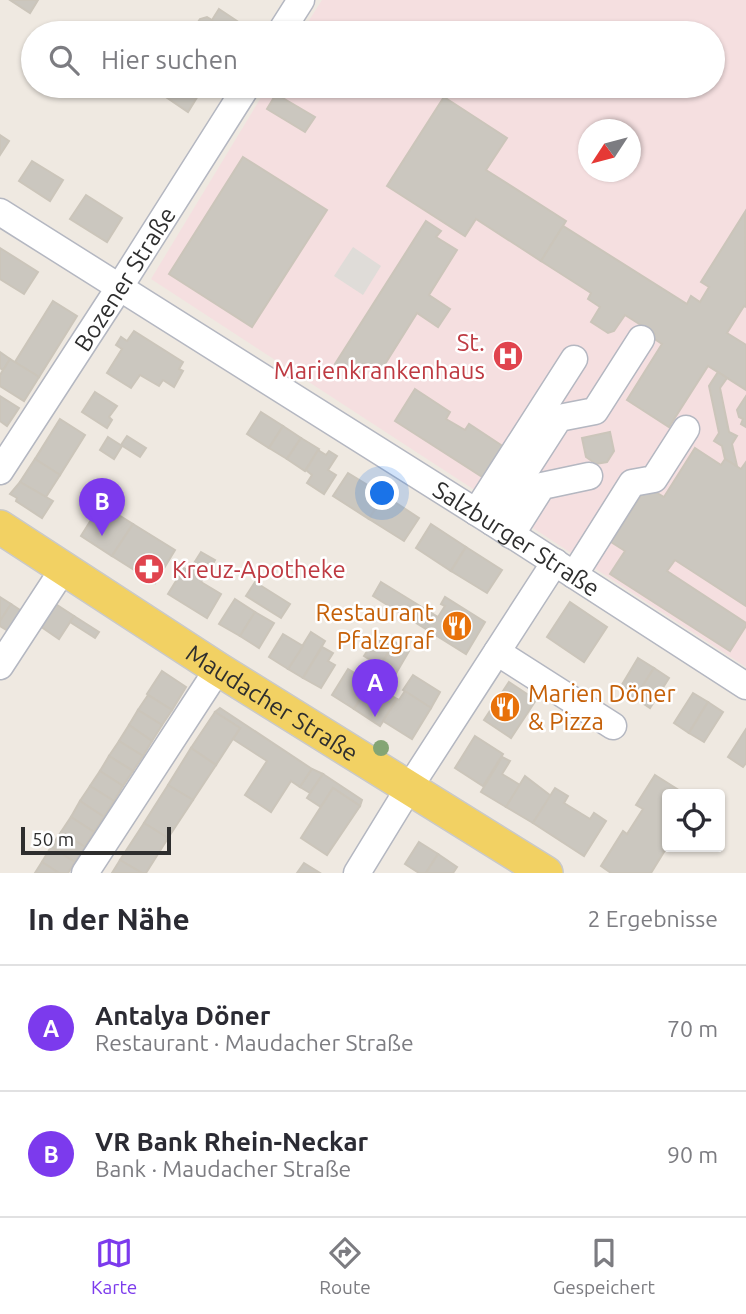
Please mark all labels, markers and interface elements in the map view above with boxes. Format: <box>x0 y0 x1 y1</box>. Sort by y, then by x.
search box <box>21 21 725 98</box>
icon: search <box>45 41 83 79</box>
text: Hier suchen <box>101 45 238 74</box>
north arrow <box>578 119 641 182</box>
street label: Bozener Straße <box>68 202 181 356</box>
place label: St. Marienkrankenhaus <box>274 329 485 384</box>
hospital icon: St. Marienkrankenhaus <box>491 339 525 373</box>
street label: Salzburger Straße <box>429 475 605 601</box>
your location <box>365 476 399 510</box>
pin: B <box>79 478 125 536</box>
pharmacy icon: Kreuz-Apotheke <box>132 552 166 586</box>
place label: Kreuz-Apotheke <box>172 556 346 583</box>
place label: Restaurant Pfalzgraf <box>315 599 435 654</box>
restaurant icon: Restaurant Pfalzgraf <box>440 609 474 643</box>
street label: Maudacher Straße <box>181 639 363 766</box>
pin: A <box>352 659 398 717</box>
place label: Marien Döner & Pizza <box>528 680 676 735</box>
restaurant icon: Marien Döner & Pizza <box>488 690 522 724</box>
map controls <box>662 789 725 852</box>
button: locate <box>662 789 725 852</box>
scale bar <box>21 824 172 856</box>
text: 50 m <box>32 828 74 850</box>
text: In der Nähe <box>28 902 190 936</box>
text: 2 Ergebnisse <box>587 906 718 931</box>
text: Antalya Döner <box>95 1001 270 1030</box>
text: A <box>43 1016 59 1041</box>
text: 70 m <box>667 1016 718 1041</box>
text: Restaurant · Maudacher Straße <box>95 1030 414 1055</box>
text: VR Bank Rhein-Neckar <box>95 1127 368 1156</box>
text: B <box>43 1142 59 1167</box>
text: 90 m <box>667 1142 718 1167</box>
text: Bank · Maudacher Straße <box>95 1156 351 1181</box>
tab: Karte <box>91 1234 137 1298</box>
tab: Route <box>319 1234 371 1298</box>
tab: Gespeichert <box>553 1234 655 1298</box>

